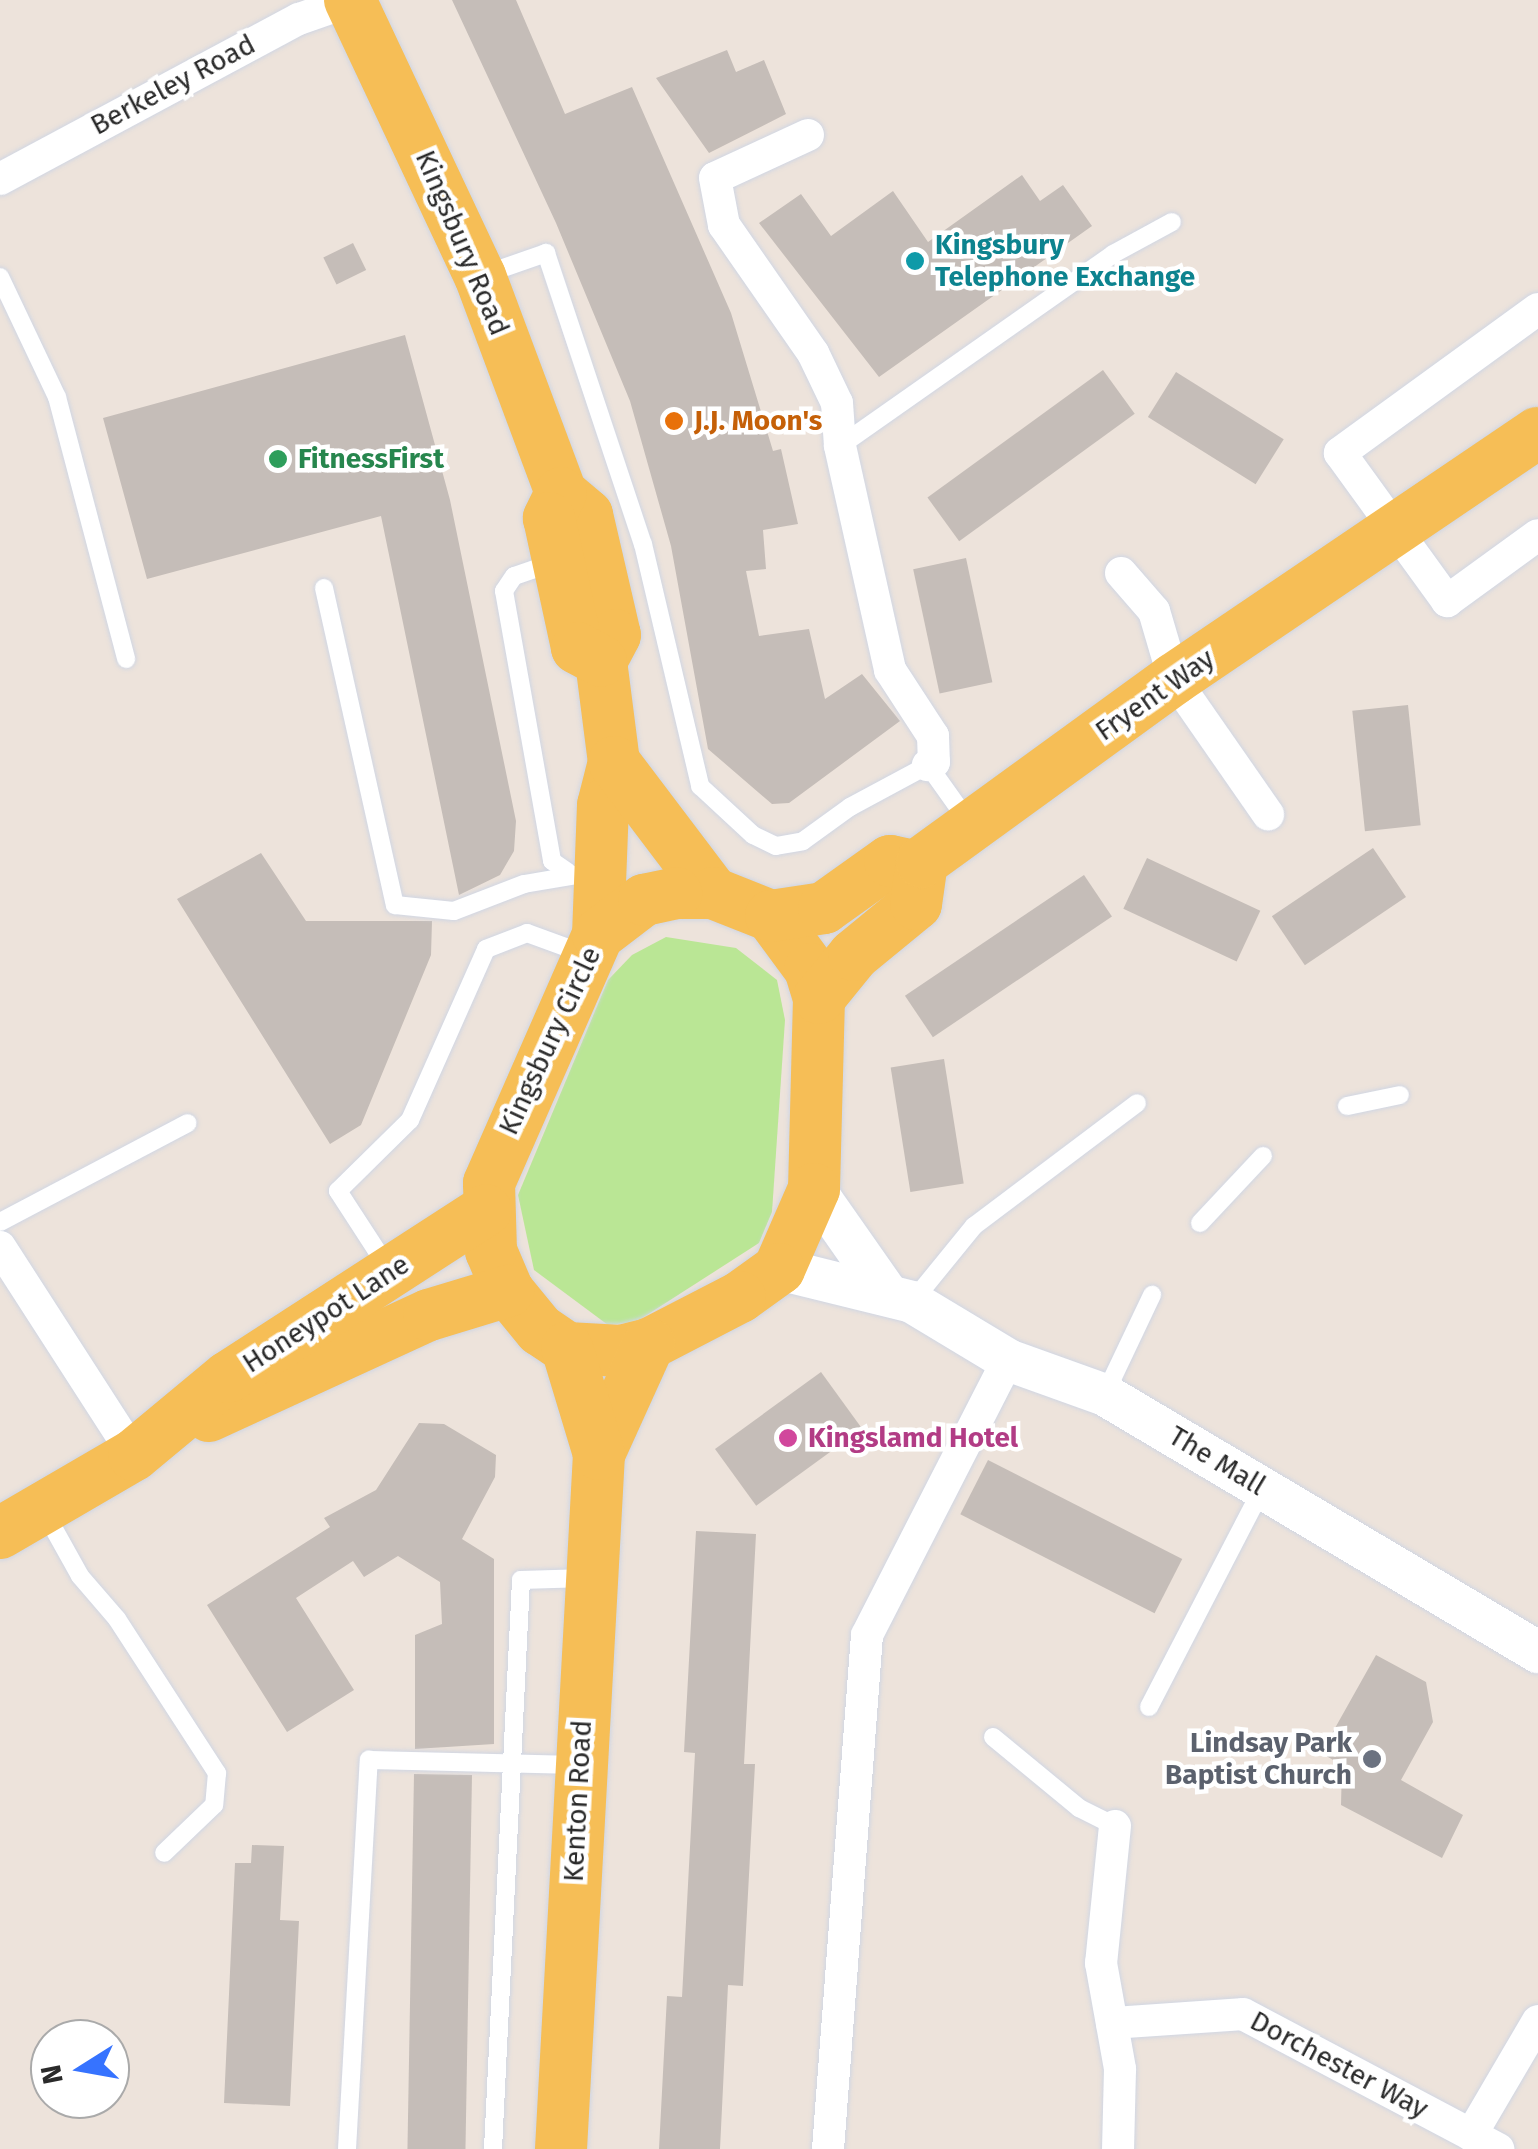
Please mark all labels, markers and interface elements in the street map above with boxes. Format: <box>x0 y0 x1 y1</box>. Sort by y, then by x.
street label: Berkeley Road <box>85 28 261 142</box>
street label: Kingsbury Road <box>408 145 516 341</box>
place label: Kingsbury Telephone Exchange <box>935 228 1195 294</box>
marker: Kingsbury Telephone Exchange <box>904 250 926 272</box>
place label: J.J. Moon's <box>694 404 822 438</box>
marker: J.J. Moon's <box>663 410 685 432</box>
place label: FitnessFirst <box>298 442 444 476</box>
marker: FitnessFirst <box>267 448 289 470</box>
street label: Fryent Way <box>1089 642 1221 748</box>
street label: Kingsbury Circle <box>492 942 608 1140</box>
street label: Honeypot Lane <box>236 1248 416 1380</box>
street label: The Mall <box>1163 1419 1271 1503</box>
place label: Kingslamd Hotel <box>808 1421 1018 1455</box>
marker: Kingslamd Hotel <box>777 1427 799 1449</box>
street label: Kenton Road <box>557 1719 599 1883</box>
place label: Lindsay Park Baptist Church <box>1165 1726 1352 1792</box>
marker: Lindsay Park Baptist Church <box>1361 1748 1383 1770</box>
street label: Dorchester Way <box>1244 2004 1434 2126</box>
north arrow <box>30 2019 130 2119</box>
text: N <box>34 2062 70 2087</box>

